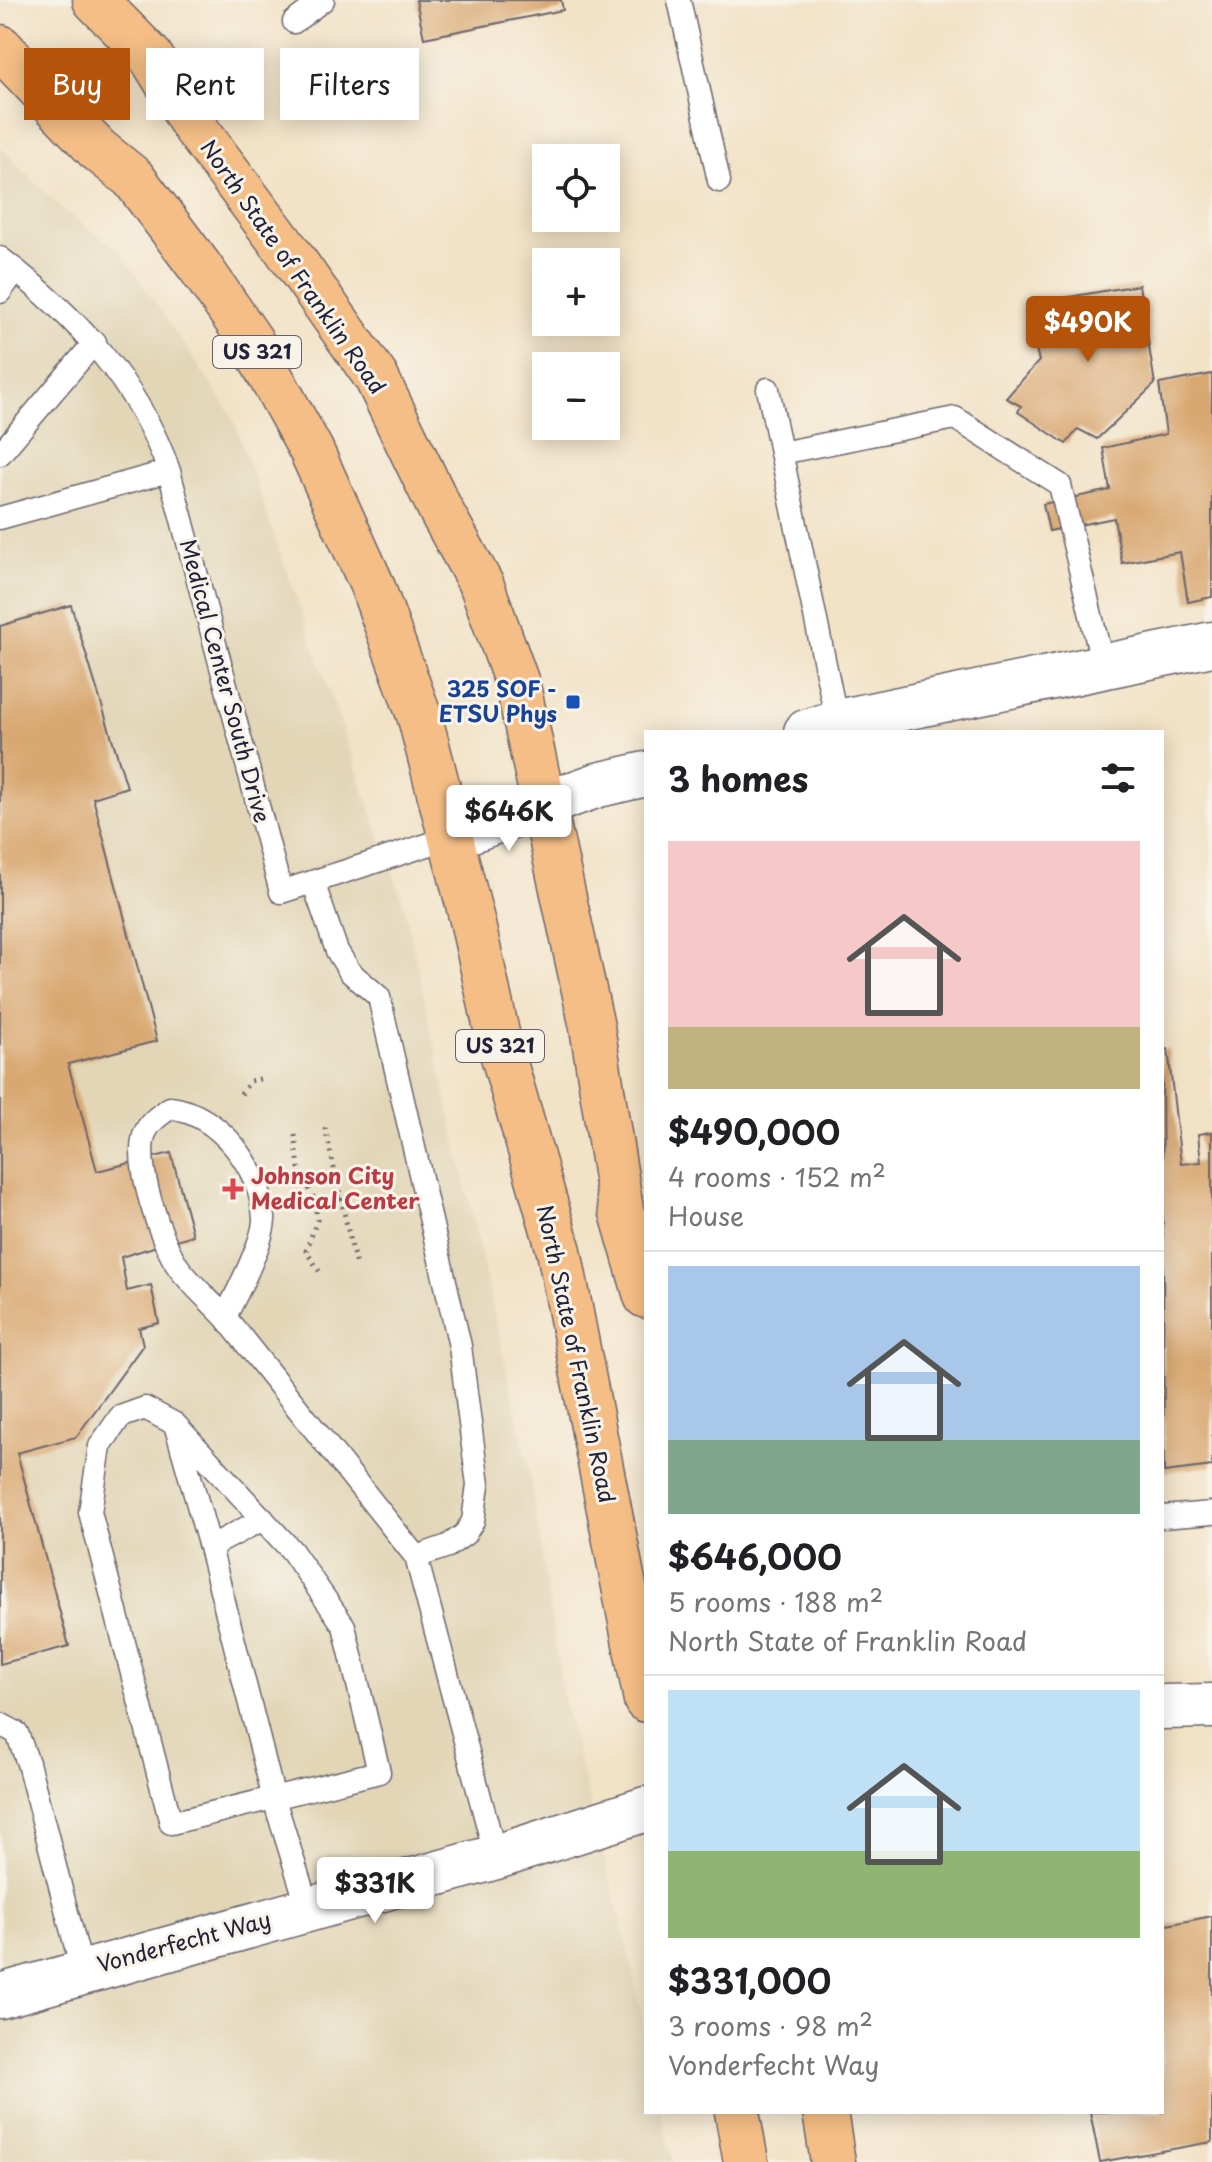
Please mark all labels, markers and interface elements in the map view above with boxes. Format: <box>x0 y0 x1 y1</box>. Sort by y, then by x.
chip: Buy <box>24 48 130 120</box>
chip: Rent <box>146 48 264 120</box>
chip: Filters <box>280 48 419 120</box>
street label: North State of Franklin Road <box>194 132 395 400</box>
map controls <box>532 144 620 440</box>
button: locate <box>532 144 620 232</box>
button: + <box>532 248 620 336</box>
pin: $490K <box>1032 296 1144 364</box>
text: $490K <box>1044 302 1132 341</box>
road number: US 321 <box>213 336 301 368</box>
button: − <box>532 352 620 440</box>
street label: Medical Center South Drive <box>173 535 280 826</box>
place label: 325 SOF - ETSU Phys <box>439 671 557 729</box>
marker: 325 SOF - ETSU Phys <box>564 693 582 711</box>
text: 3 homes <box>668 752 808 804</box>
icon: filters <box>1096 756 1140 800</box>
pin: $646K <box>453 785 565 853</box>
text: $646K <box>464 791 554 830</box>
icon: home <box>832 893 976 1037</box>
road number: US 321 <box>456 1030 544 1062</box>
text: $490,000 <box>668 1105 840 1157</box>
text: 4 rooms · 152 m² <box>668 1157 886 1196</box>
place label: Johnson City Medical Center <box>251 1158 420 1216</box>
marker: Johnson City Medical Center <box>222 1178 244 1200</box>
text: House <box>668 1196 744 1235</box>
street label: North State of Franklin Road <box>530 1202 625 1506</box>
icon: home <box>832 1318 976 1462</box>
text: $646,000 <box>668 1530 842 1582</box>
text: 5 rooms · 188 m² <box>668 1582 883 1621</box>
text: North State of Franklin Road <box>668 1621 1027 1660</box>
icon: home <box>832 1742 976 1886</box>
pin: $331K <box>319 1857 431 1925</box>
text: $331K <box>335 1863 415 1902</box>
street label: Vonderfecht Way <box>93 1901 274 1980</box>
text: $331,000 <box>668 1954 831 2006</box>
text: 3 rooms · 98 m² <box>668 2006 873 2045</box>
text: Vonderfecht Way <box>668 2045 879 2084</box>

